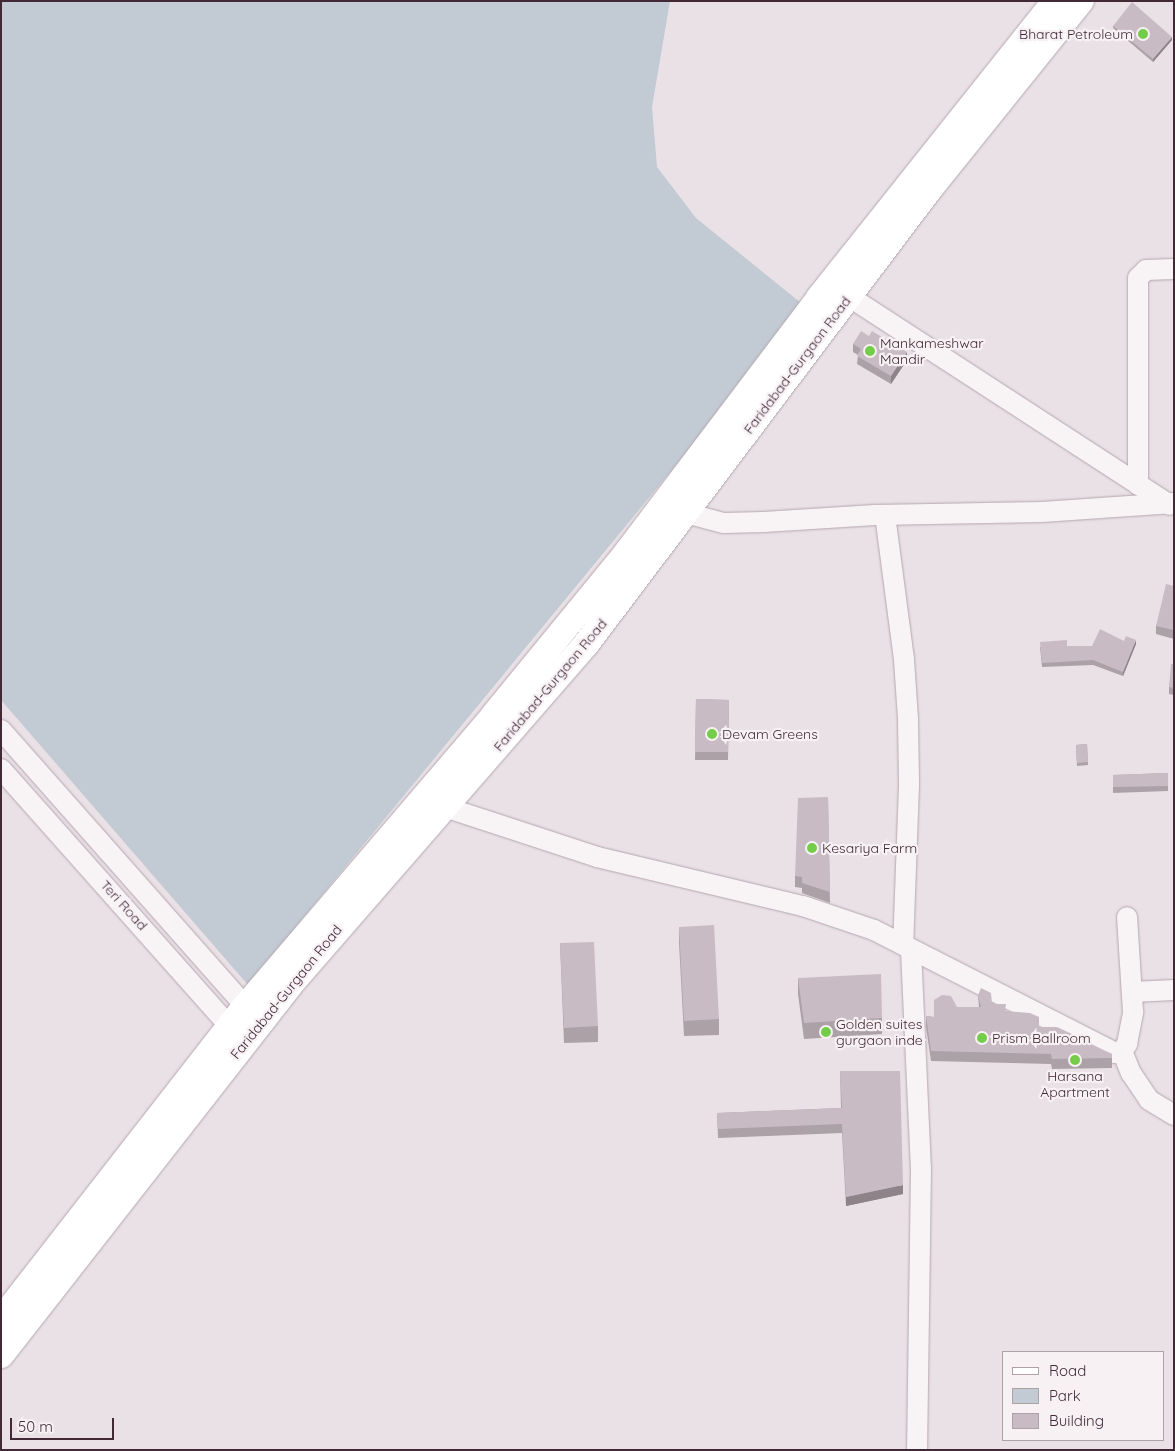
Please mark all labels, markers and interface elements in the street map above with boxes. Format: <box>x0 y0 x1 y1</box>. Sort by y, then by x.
place label: Bharat Petroleum <box>1019 26 1133 42</box>
marker: Bharat Petroleum <box>1137 28 1149 40</box>
street label: Faridabad-Gurgaon Road <box>740 293 854 437</box>
place label: Mankameshwar Mandir <box>880 335 984 368</box>
marker: Mankameshwar Mandir <box>864 345 876 357</box>
street label: Faridabad-Gurgaon Road <box>490 615 610 755</box>
place label: Devam Greens <box>722 726 818 742</box>
marker: Devam Greens <box>706 728 718 740</box>
place label: Kesariya Farm <box>822 840 917 856</box>
marker: Kesariya Farm <box>806 842 818 854</box>
street label: Teri Road <box>97 876 151 934</box>
street label: Faridabad-Gurgaon Road <box>227 922 345 1062</box>
place label: Golden suites gurgaon inde <box>836 1016 923 1048</box>
marker: Golden suites gurgaon inde <box>820 1026 832 1038</box>
place label: Prism Ballroom <box>992 1030 1091 1046</box>
marker: Prism Ballroom <box>976 1032 988 1044</box>
marker: Harsana Apartment <box>1069 1054 1081 1066</box>
place label: Harsana Apartment <box>1040 1068 1110 1100</box>
legend <box>1002 1351 1165 1441</box>
text: Road <box>1049 1361 1086 1380</box>
text: Park <box>1049 1386 1081 1405</box>
scale bar <box>12 1408 116 1440</box>
text: Building <box>1049 1411 1104 1430</box>
text: 50 m <box>18 1417 53 1436</box>

